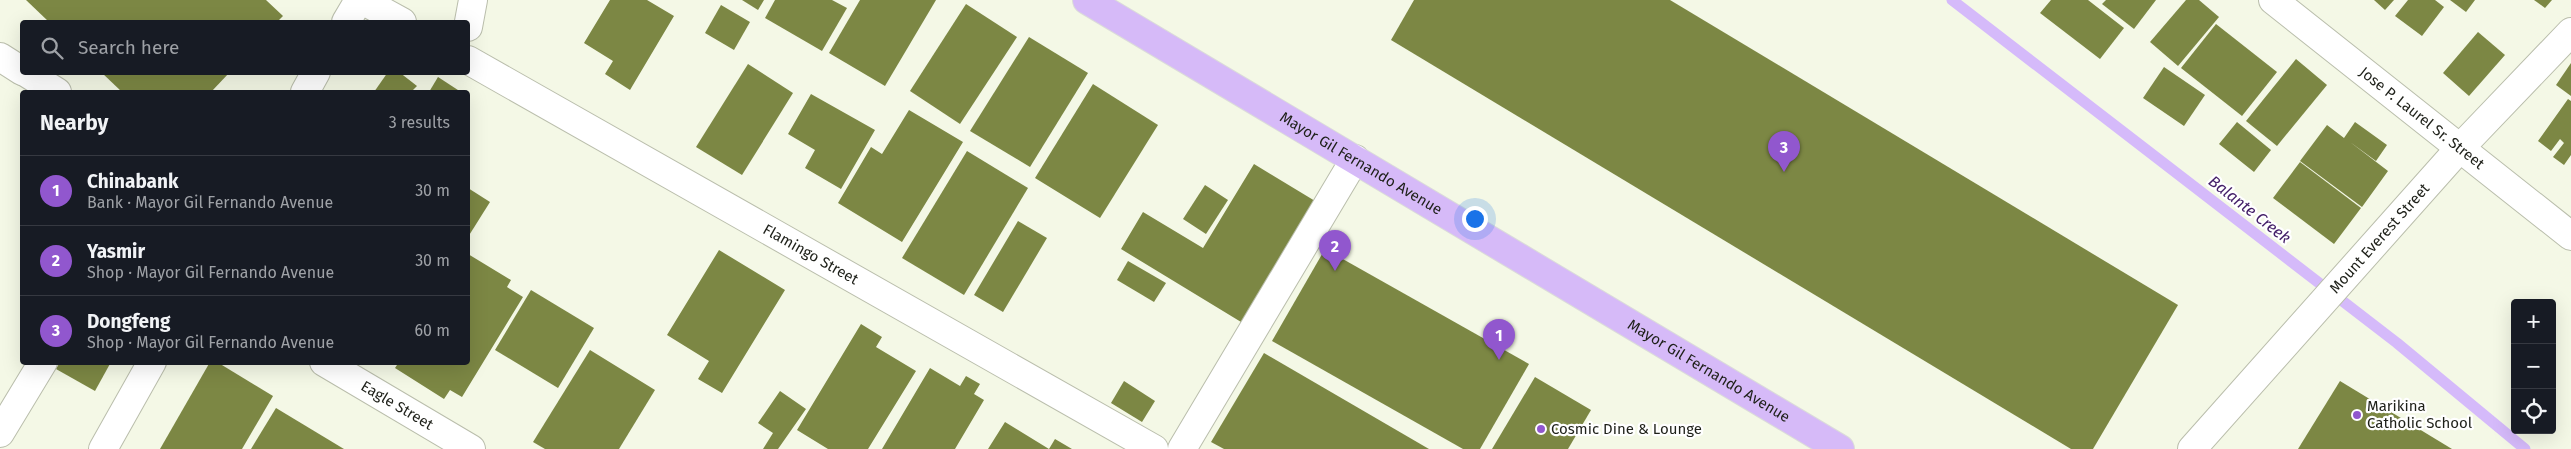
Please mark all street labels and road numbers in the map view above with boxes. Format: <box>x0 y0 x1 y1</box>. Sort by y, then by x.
street label: Jose P. Laurel Sr. Street <box>2356 63 2488 173</box>
street label: Mayor Gil Fernando Avenue <box>1277 108 1445 219</box>
street label: Mount Everest Street <box>2326 179 2434 297</box>
street label: Flamingo Street <box>760 220 862 289</box>
street label: Mayor Gil Fernando Avenue <box>1624 315 1793 426</box>
street label: Eagle Street <box>358 377 437 434</box>

